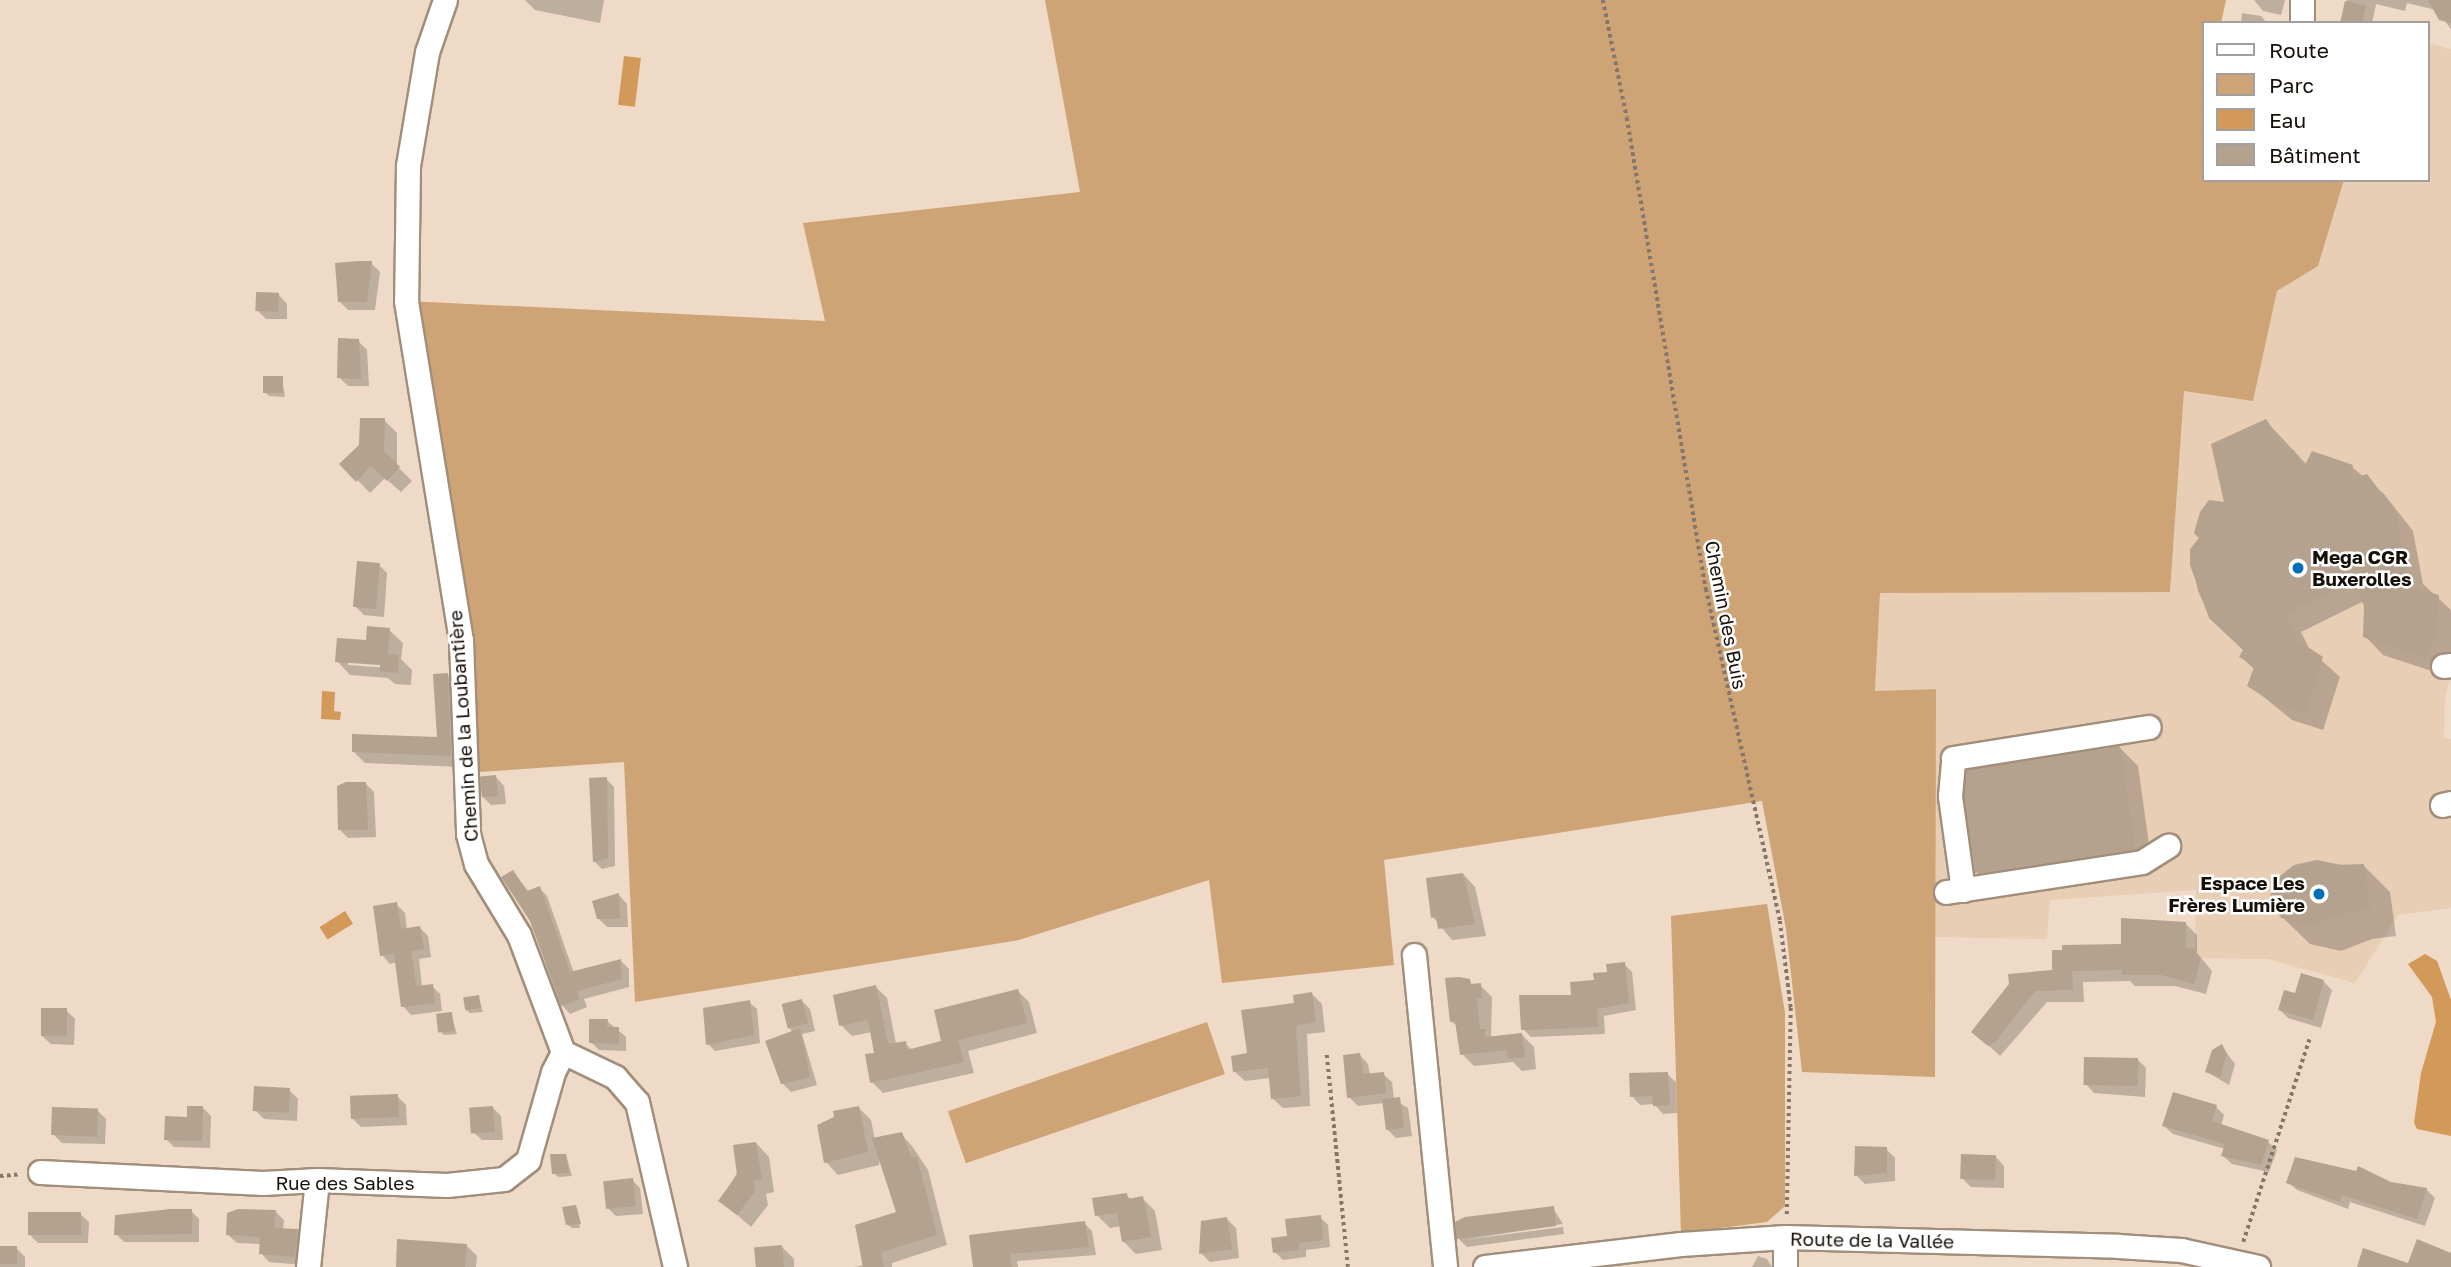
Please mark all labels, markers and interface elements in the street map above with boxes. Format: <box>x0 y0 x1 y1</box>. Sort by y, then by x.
legend <box>2202 21 2430 182</box>
text: Route <box>2269 37 2329 63</box>
text: Parc <box>2269 72 2314 98</box>
text: Eau <box>2269 107 2306 133</box>
text: Bâtiment <box>2269 142 2361 168</box>
street label: Chemin des Buis <box>1700 539 1752 691</box>
place label: Mega CGR Buxerolles <box>2312 546 2412 590</box>
marker: Mega CGR Buxerolles <box>2290 560 2306 576</box>
street label: Chemin de la Loubantière <box>444 609 482 843</box>
place label: Espace Les Frères Lumière <box>2168 872 2305 916</box>
marker: Espace Les Frères Lumière <box>2311 886 2327 902</box>
street label: Rue des Sables <box>276 1172 414 1194</box>
street label: Route de la Vallée <box>1790 1227 1954 1253</box>

